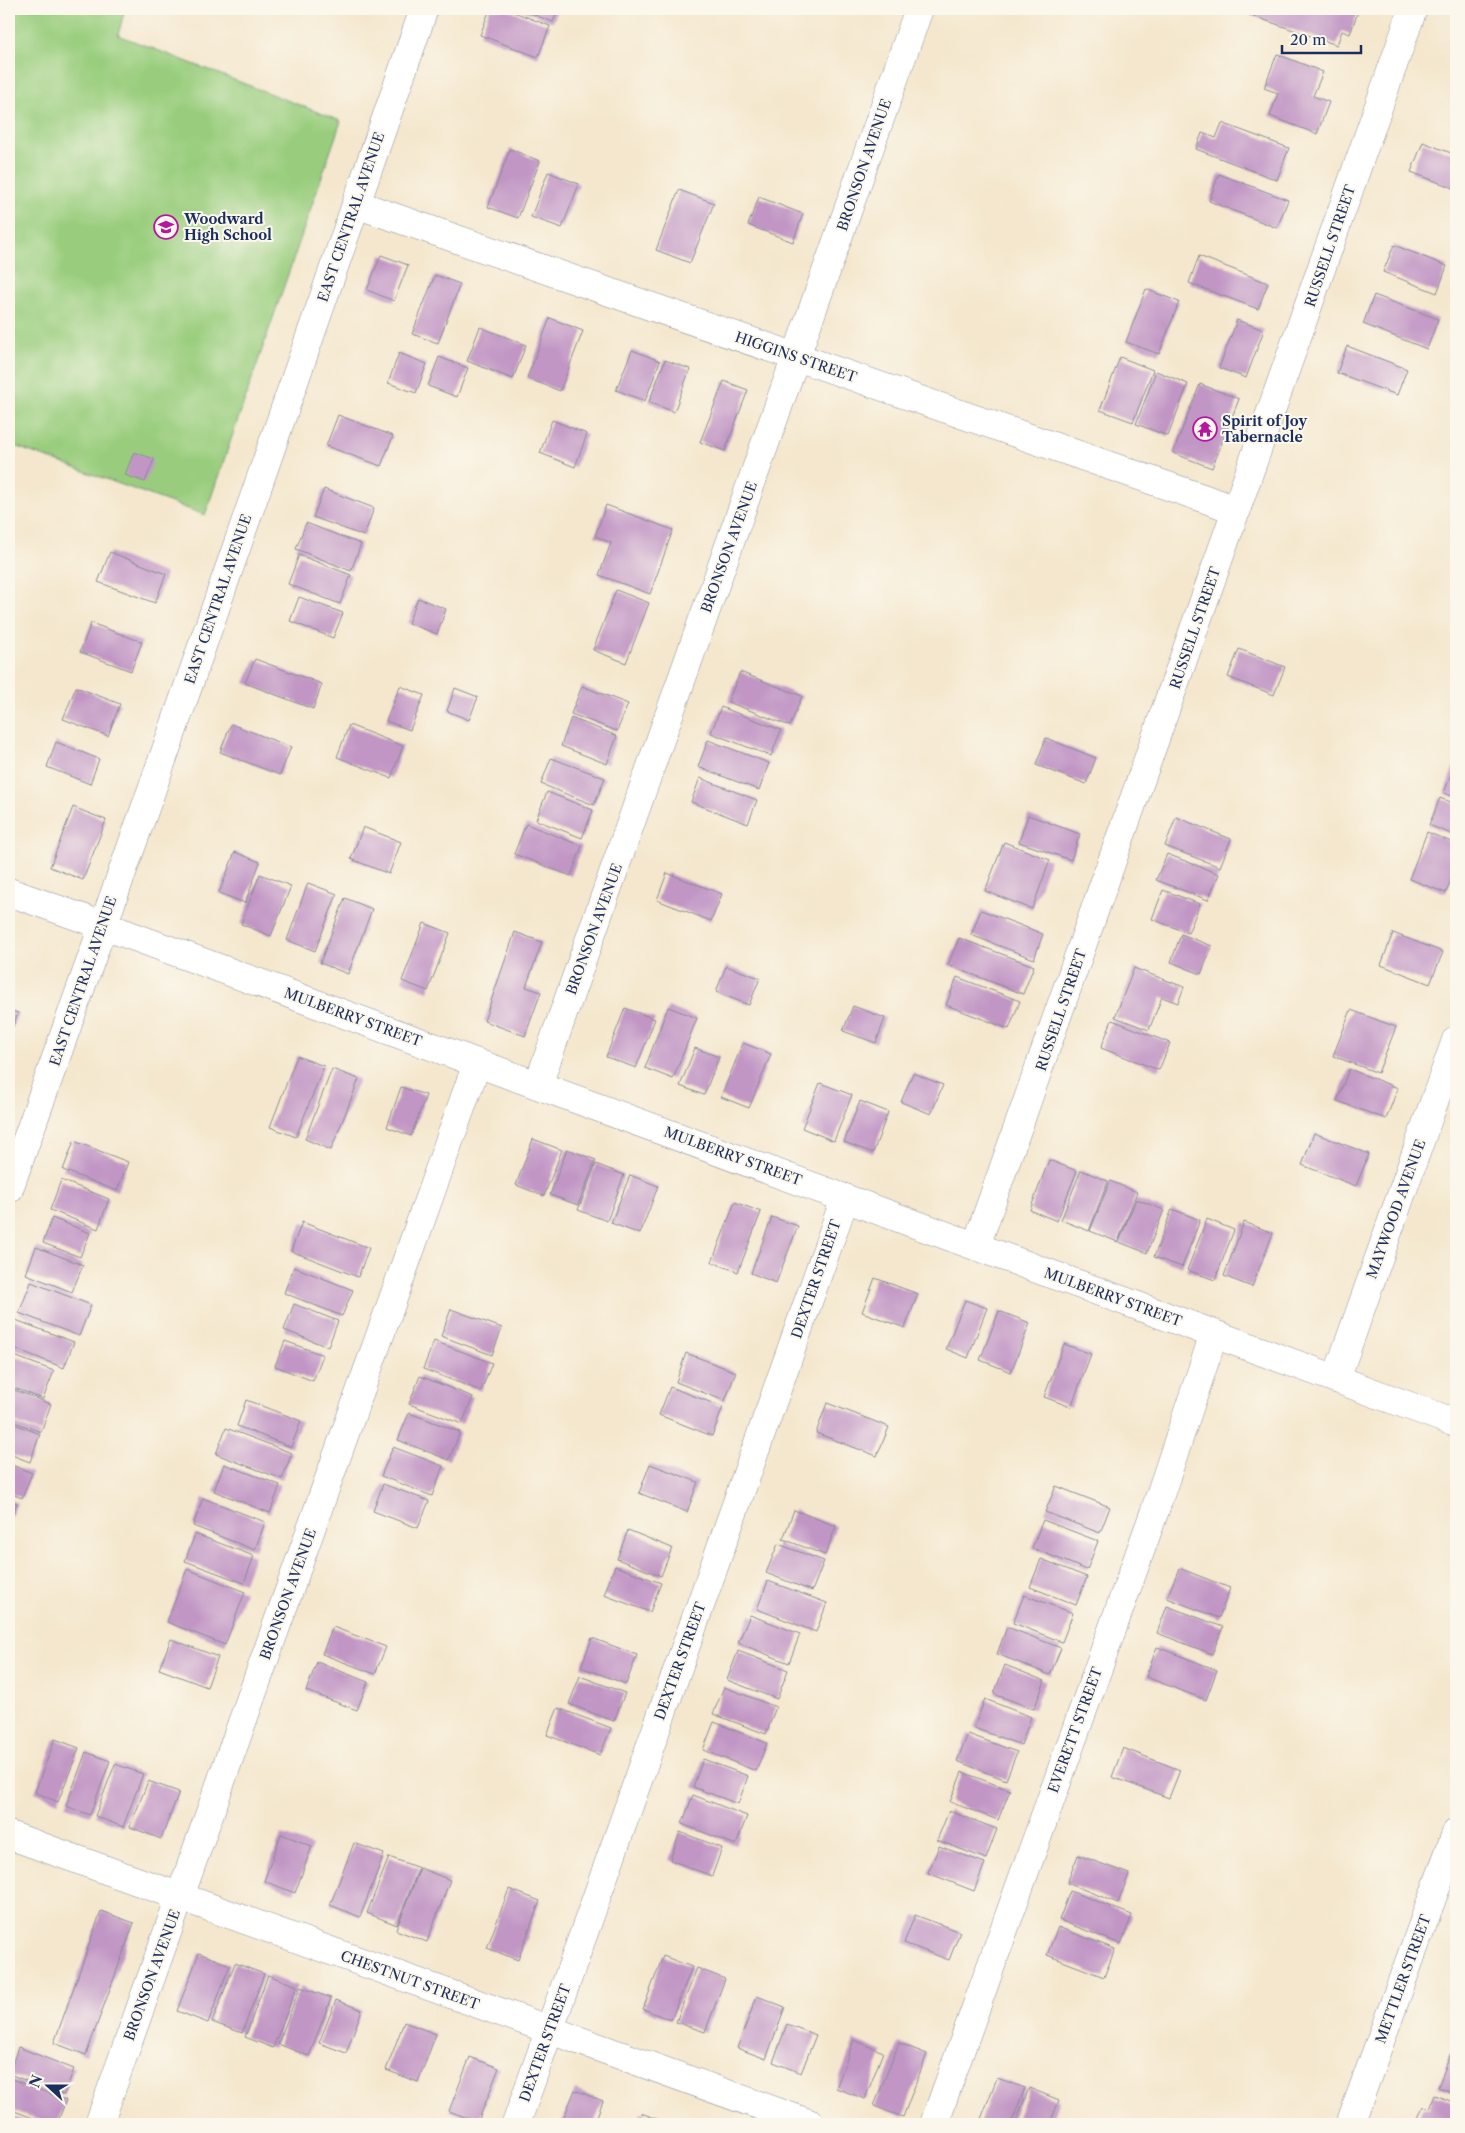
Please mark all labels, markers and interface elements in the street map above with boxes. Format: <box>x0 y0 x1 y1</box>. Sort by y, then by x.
scale bar <box>1282 22 1361 54</box>
text: 20 m <box>1290 30 1326 49</box>
street label: BRONSON AVENUE <box>833 97 895 233</box>
street label: EAST CENTRAL AVENUE <box>313 130 389 304</box>
street label: RUSSELL STREET <box>1301 182 1359 309</box>
place label: Woodward High School <box>183 210 272 244</box>
school or university icon: Woodward High School <box>153 214 179 240</box>
street label: HIGGINS STREET <box>733 328 860 386</box>
place label: Spirit of Joy Tabernacle <box>1222 412 1307 446</box>
temple icon: Spirit of Joy Tabernacle <box>1192 416 1218 442</box>
street label: BRONSON AVENUE <box>697 479 761 615</box>
street label: EAST CENTRAL AVENUE <box>180 512 256 686</box>
street label: RUSSELL STREET <box>1166 564 1224 691</box>
street label: BRONSON AVENUE <box>562 861 626 997</box>
street label: EAST CENTRAL AVENUE <box>45 894 121 1068</box>
street label: RUSSELL STREET <box>1032 946 1090 1073</box>
street label: MULBERRY STREET <box>282 984 425 1050</box>
street label: MULBERRY STREET <box>662 1123 805 1189</box>
street label: MAYWOOD AVENUE <box>1362 1137 1430 1281</box>
street label: DEXTER STREET <box>787 1217 845 1341</box>
street label: MULBERRY STREET <box>1042 1264 1185 1330</box>
street label: BRONSON AVENUE <box>256 1526 320 1662</box>
street label: DEXTER STREET <box>650 1599 710 1722</box>
street label: EVERETT STREET <box>1044 1664 1106 1795</box>
street label: BRONSON AVENUE <box>120 1907 184 2043</box>
street label: METTLER STREET <box>1371 1912 1435 2046</box>
street label: CHESTNUT STREET <box>338 1947 482 2014</box>
street label: DEXTER STREET <box>515 1981 575 2104</box>
north arrow <box>22 2060 72 2110</box>
text: N <box>25 2072 46 2090</box>

